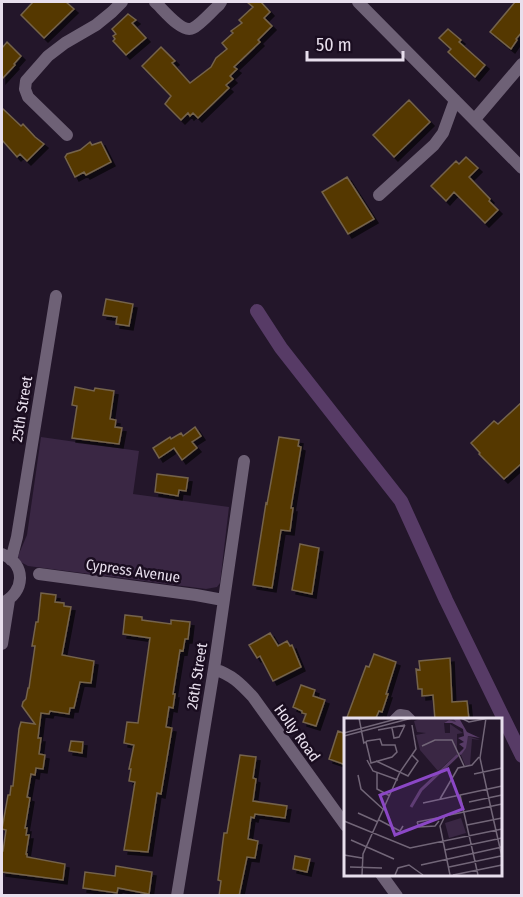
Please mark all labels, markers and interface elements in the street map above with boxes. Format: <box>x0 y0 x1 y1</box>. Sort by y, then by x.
scale bar <box>307 24 403 62</box>
text: 50 m <box>316 34 352 56</box>
street label: 25th Street <box>8 375 36 443</box>
street label: Cypress Avenue <box>85 555 181 587</box>
street label: 26th Street <box>183 641 211 711</box>
street label: Holly Road <box>270 701 324 765</box>
inset map <box>344 718 502 876</box>

